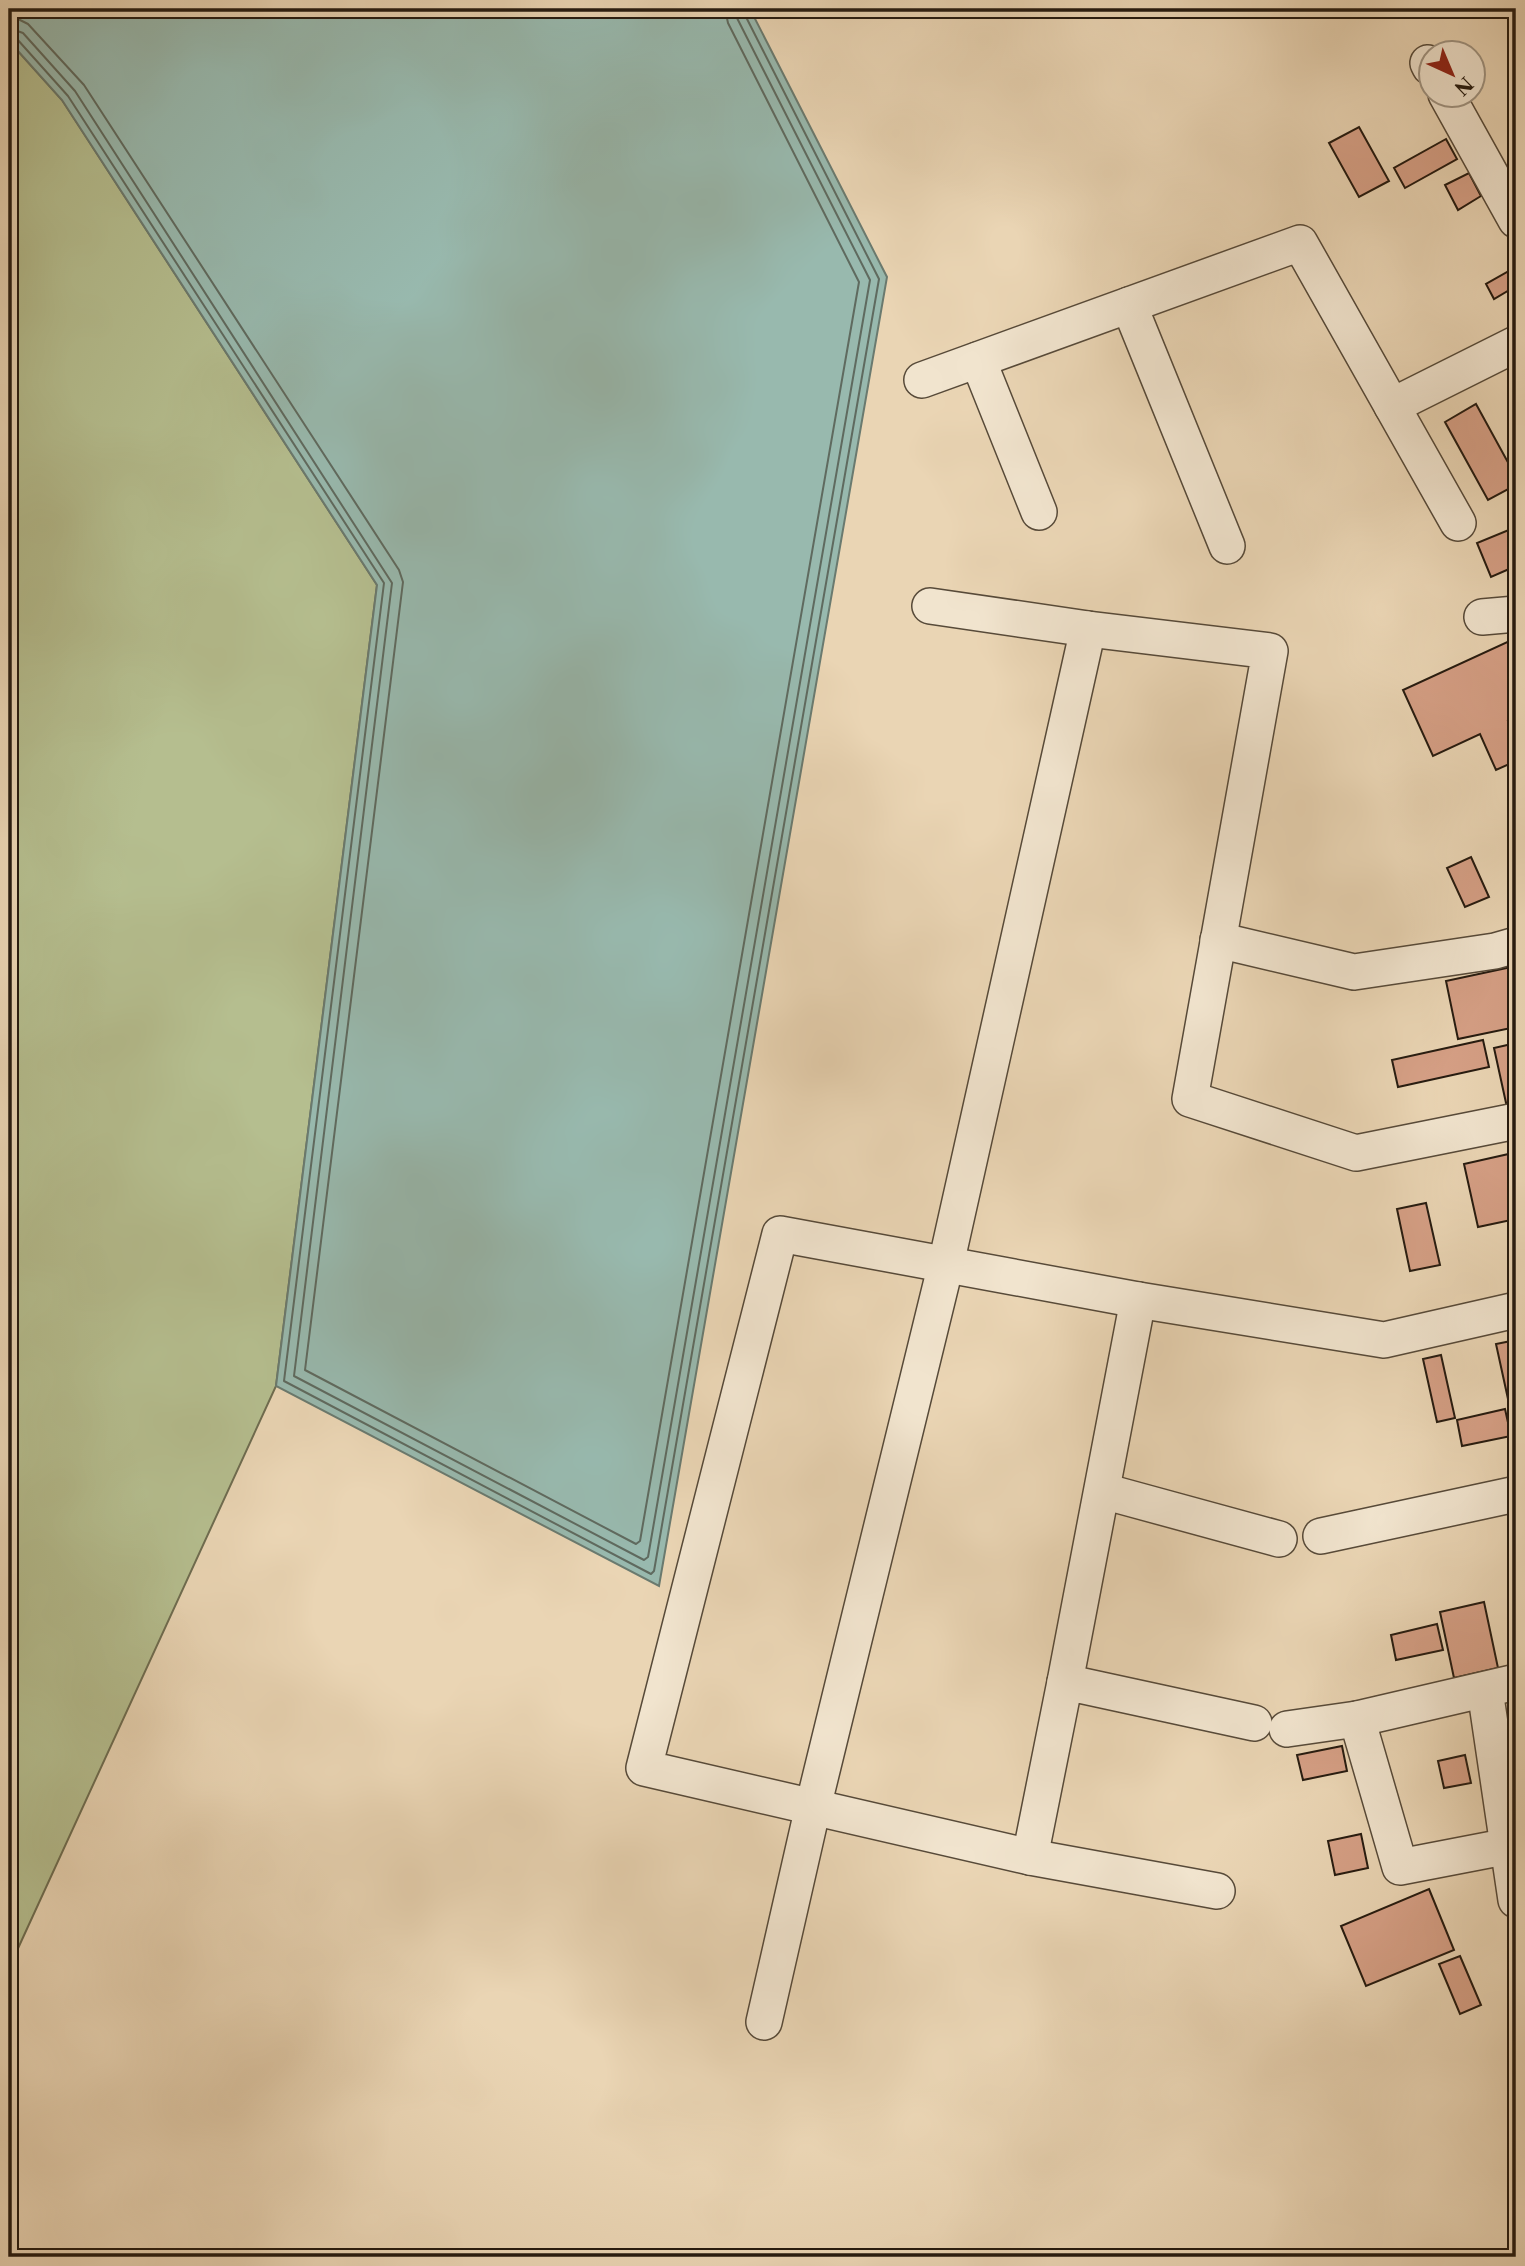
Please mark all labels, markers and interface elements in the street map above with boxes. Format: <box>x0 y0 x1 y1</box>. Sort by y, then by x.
north arrow <box>1416 38 1486 108</box>
text: N <box>1450 72 1477 100</box>

